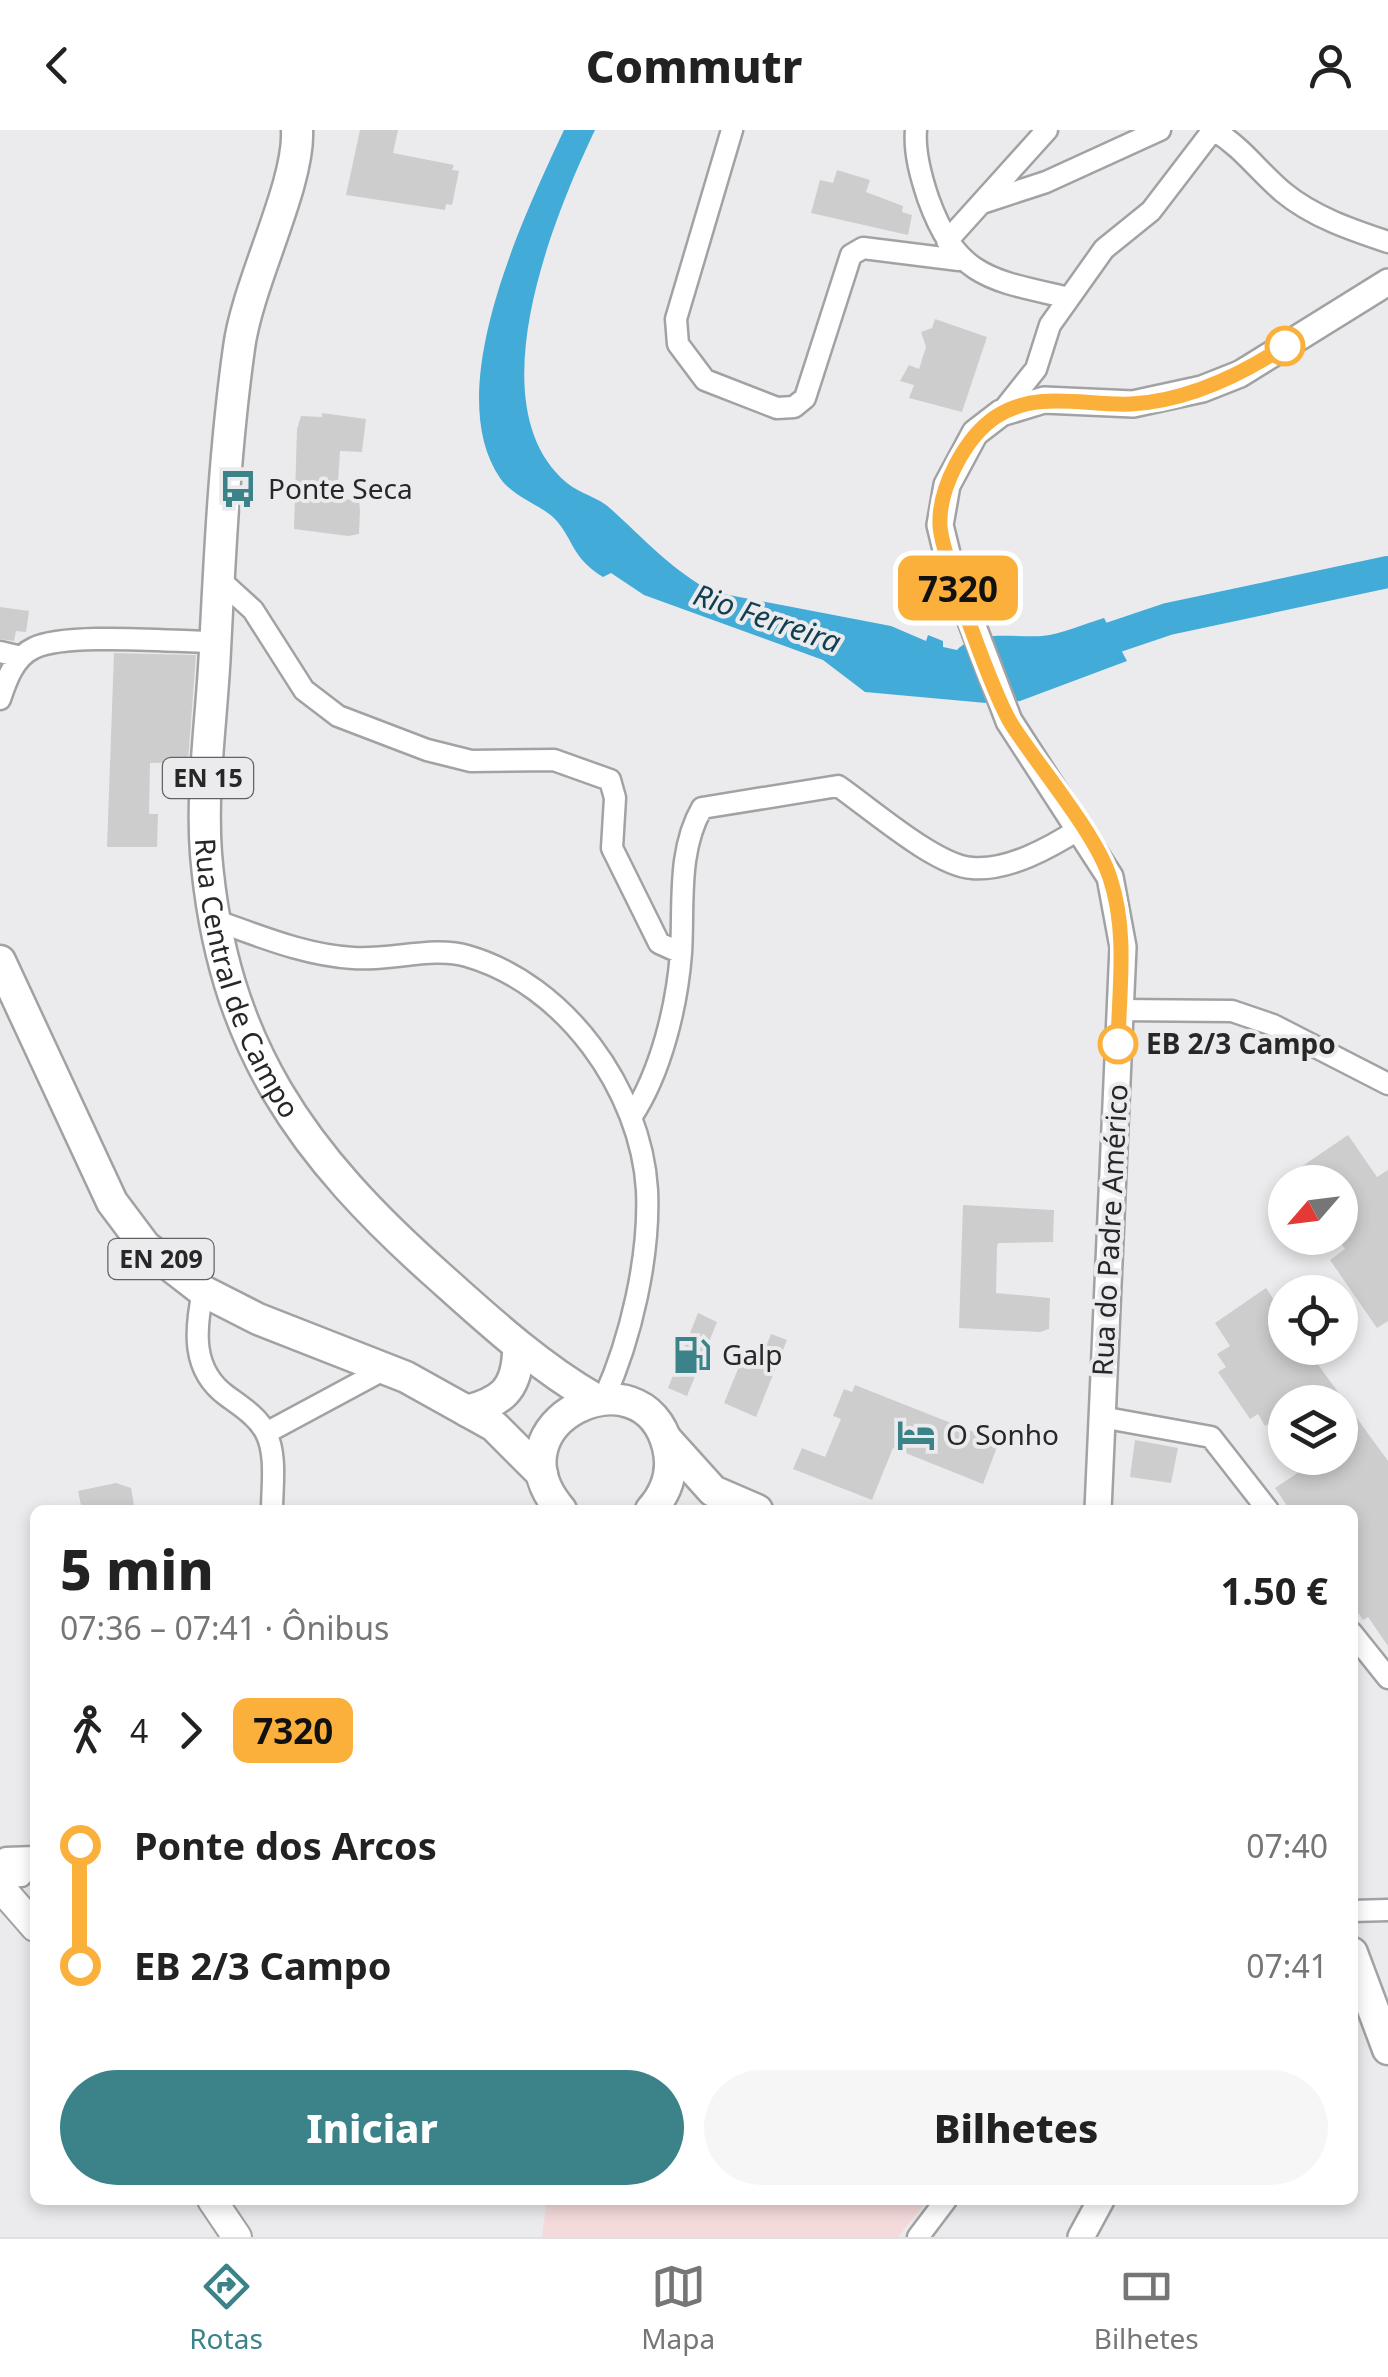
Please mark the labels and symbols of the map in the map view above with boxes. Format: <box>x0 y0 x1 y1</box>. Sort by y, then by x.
unlabelled marker <box>1266 327 1304 365</box>
bus stop icon: Ponte Seca <box>217 468 259 510</box>
place label: Ponte Seca <box>268 469 413 507</box>
line badge: 7320 <box>888 556 1028 620</box>
water label: Rio Ferreira <box>688 573 847 662</box>
road number: EN 15 <box>163 758 253 798</box>
street label: Rua Central de Campo <box>187 837 309 1125</box>
place label: EB 2/3 Campo <box>1146 1024 1336 1062</box>
marker: EB 2/3 Campo <box>1099 1025 1137 1063</box>
street label: Rua do Padre Américo <box>1082 1083 1136 1377</box>
north arrow <box>1268 1165 1358 1255</box>
road number: EN 209 <box>109 1239 214 1279</box>
fuel station icon: Galp <box>671 1334 713 1376</box>
place label: Galp <box>722 1335 783 1373</box>
hotel icon: O Sonho <box>895 1414 937 1456</box>
place label: O Sonho <box>946 1415 1059 1453</box>

